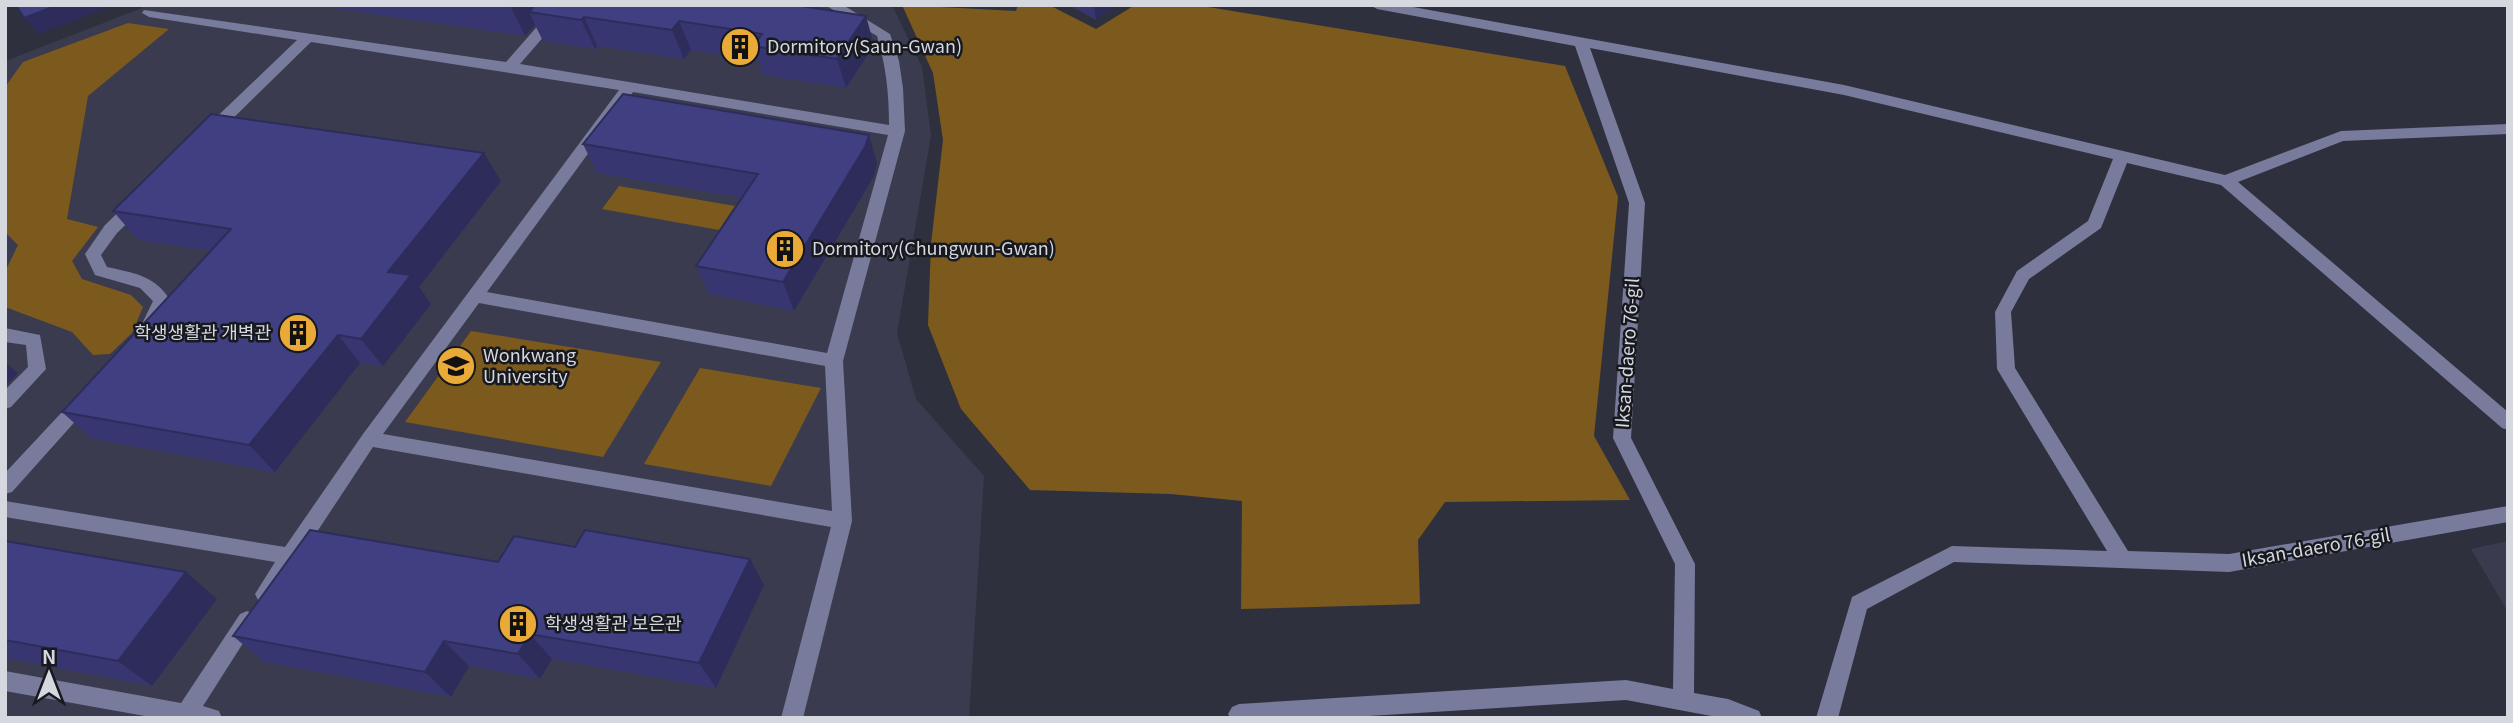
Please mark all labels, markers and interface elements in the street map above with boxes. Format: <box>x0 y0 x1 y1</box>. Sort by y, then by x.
building icon: Dormitory(Saun-Gwan) <box>719 26 761 68</box>
place label: Dormitory(Saun-Gwan) <box>767 32 962 58</box>
building icon: Dormitory(Chungwun-Gwan) <box>764 228 806 270</box>
place label: Dormitory(Chungwun-Gwan) <box>812 234 1055 260</box>
street label: Iksan-daero 76-gil <box>1608 277 1644 429</box>
building icon: 학생생활관 개벽관 <box>277 312 319 354</box>
place label: 학생생활관 개벽관 <box>134 318 271 344</box>
place label: Wonkwang University <box>483 341 576 388</box>
school or university icon: Wonkwang University <box>435 345 477 387</box>
street label: Iksan-daero 76-gil <box>2239 520 2392 572</box>
building icon: 학생생활관 보은관 <box>497 603 539 645</box>
place label: 학생생활관 보은관 <box>545 609 682 635</box>
north arrow <box>14 639 84 709</box>
text: N <box>42 642 56 669</box>

